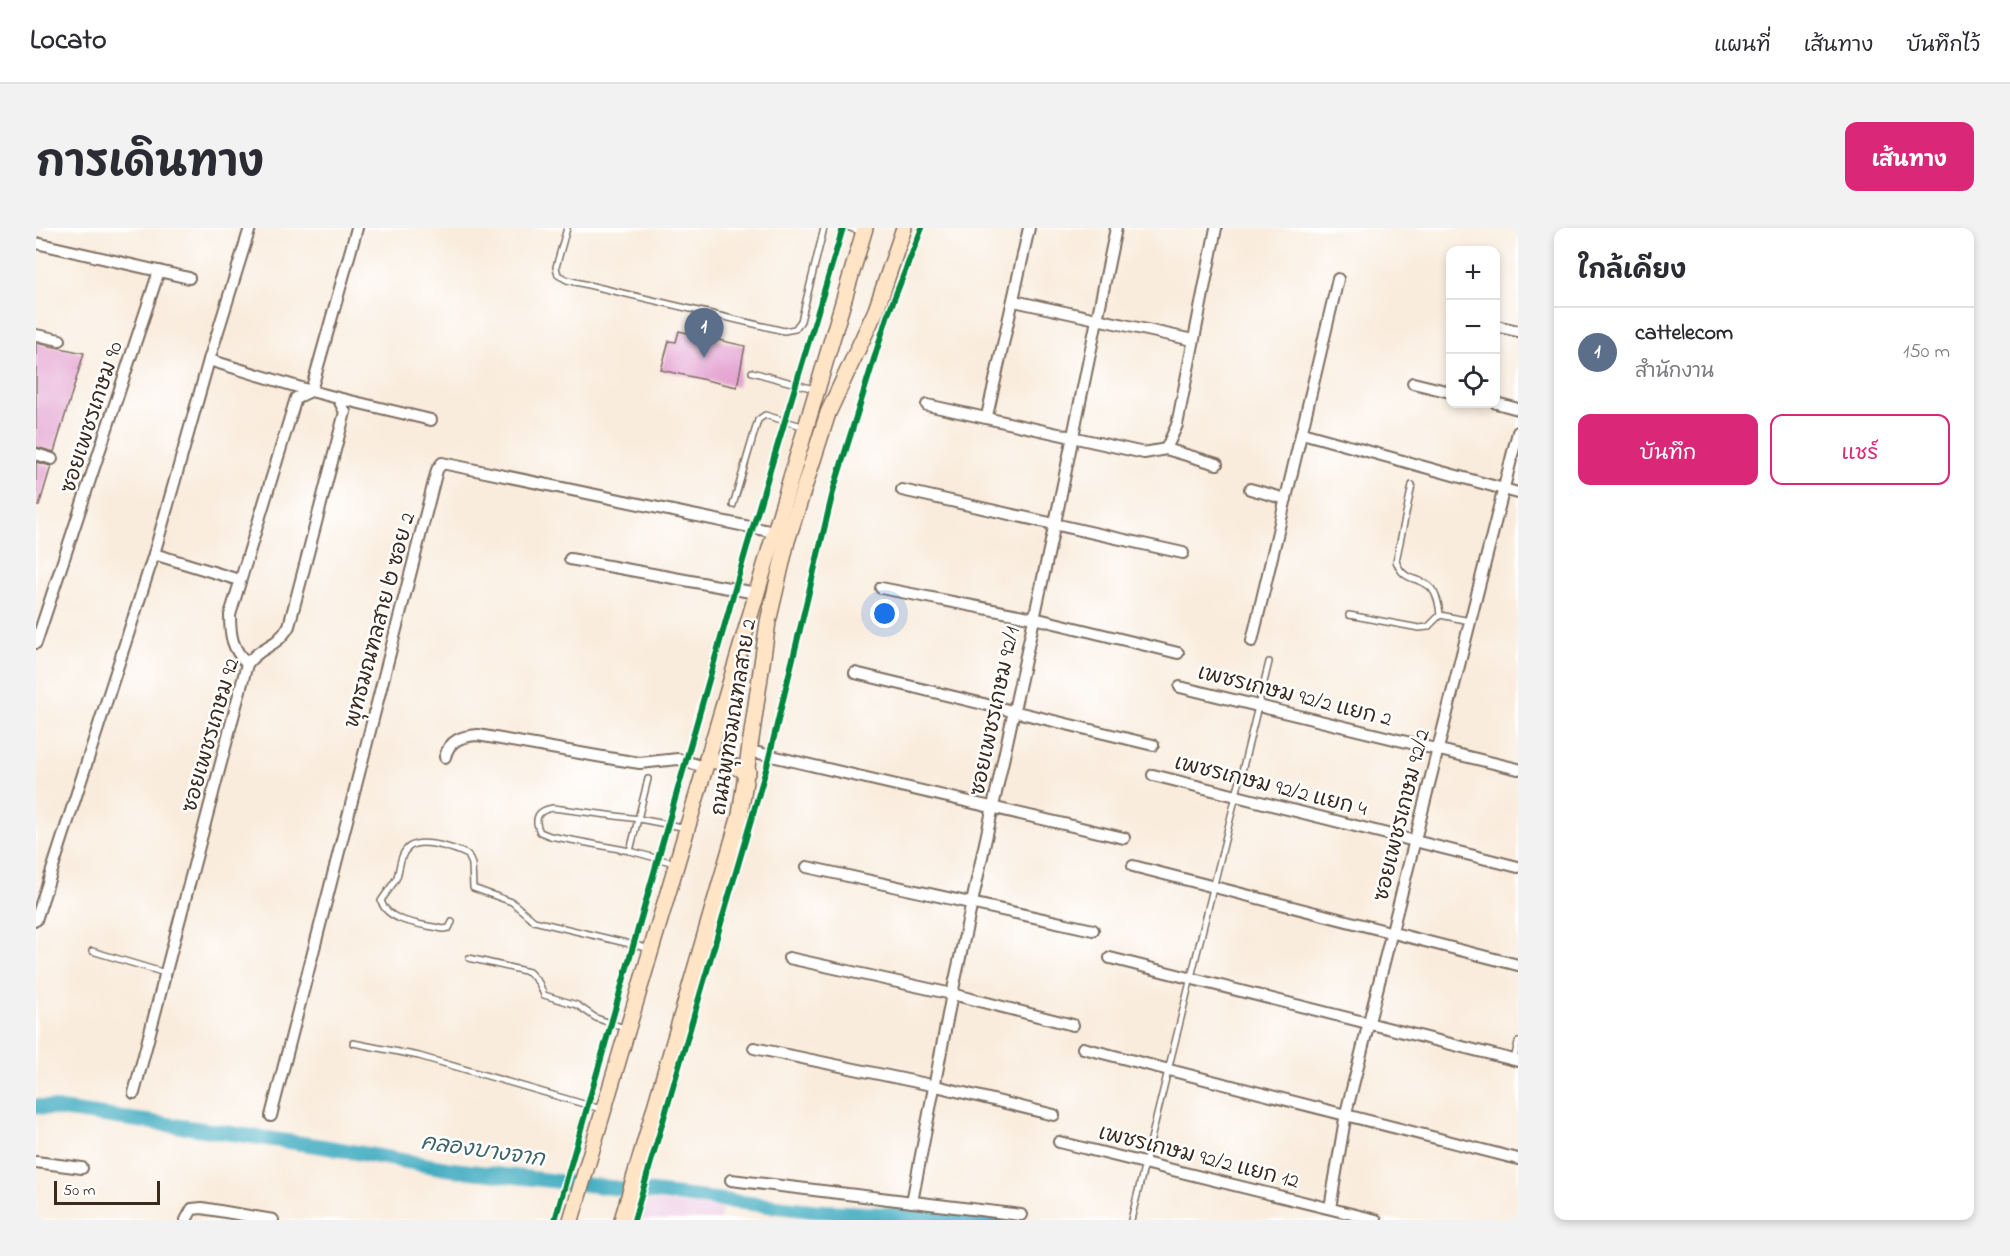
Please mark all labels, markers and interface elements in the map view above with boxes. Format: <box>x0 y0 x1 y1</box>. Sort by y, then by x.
text: Locato <box>30 21 106 62</box>
text: แผนที่ <box>1714 31 1771 61</box>
text: เส้นทาง <box>1804 31 1873 61</box>
text: บันทึกไว้ <box>1906 31 1980 61</box>
button: เส้นทาง <box>1845 122 1974 191</box>
text: การเดินทาง <box>36 134 264 195</box>
map controls <box>1446 246 1500 408</box>
button: + <box>1446 246 1500 300</box>
text: ใกล้เคียง <box>1578 253 1686 291</box>
button: − <box>1446 300 1500 354</box>
pin: 1 <box>684 308 724 358</box>
text: cattelecom <box>1635 318 1733 350</box>
street label: ซอยเพชรเกษม 90 <box>54 338 132 497</box>
text: 1 <box>1594 338 1601 367</box>
text: 150 m <box>1903 338 1950 367</box>
button: locate <box>1446 354 1500 408</box>
text: สำนักงาน <box>1635 358 1714 387</box>
button: บันทึก <box>1578 414 1758 485</box>
button: แชร์ <box>1770 414 1950 485</box>
street label: พุทธมณฑลสาย ๒ ซอย 2 <box>338 509 424 732</box>
your location <box>870 599 899 628</box>
street label: ถนนพุทธมณฑลสาย 2 <box>705 617 765 818</box>
street label: ซอยเพชรเกษม 92/1 <box>963 624 1029 799</box>
street label: ซอยเพชรเกษม 92 <box>176 655 248 816</box>
street label: เพชรเกษม 92/2 แยก 2 <box>1194 658 1395 736</box>
street label: ซอยเพชรเกษม 92/2 <box>1367 726 1439 905</box>
street label: เพชรเกษม 92/2 แยก 4 <box>1171 749 1370 825</box>
street label: เพชรเกษม 92/2 แยก 12 <box>1095 1118 1302 1197</box>
water label: คลองบางจาก <box>419 1127 548 1177</box>
scale bar <box>54 1178 160 1206</box>
text: 50 m <box>63 1179 95 1203</box>

